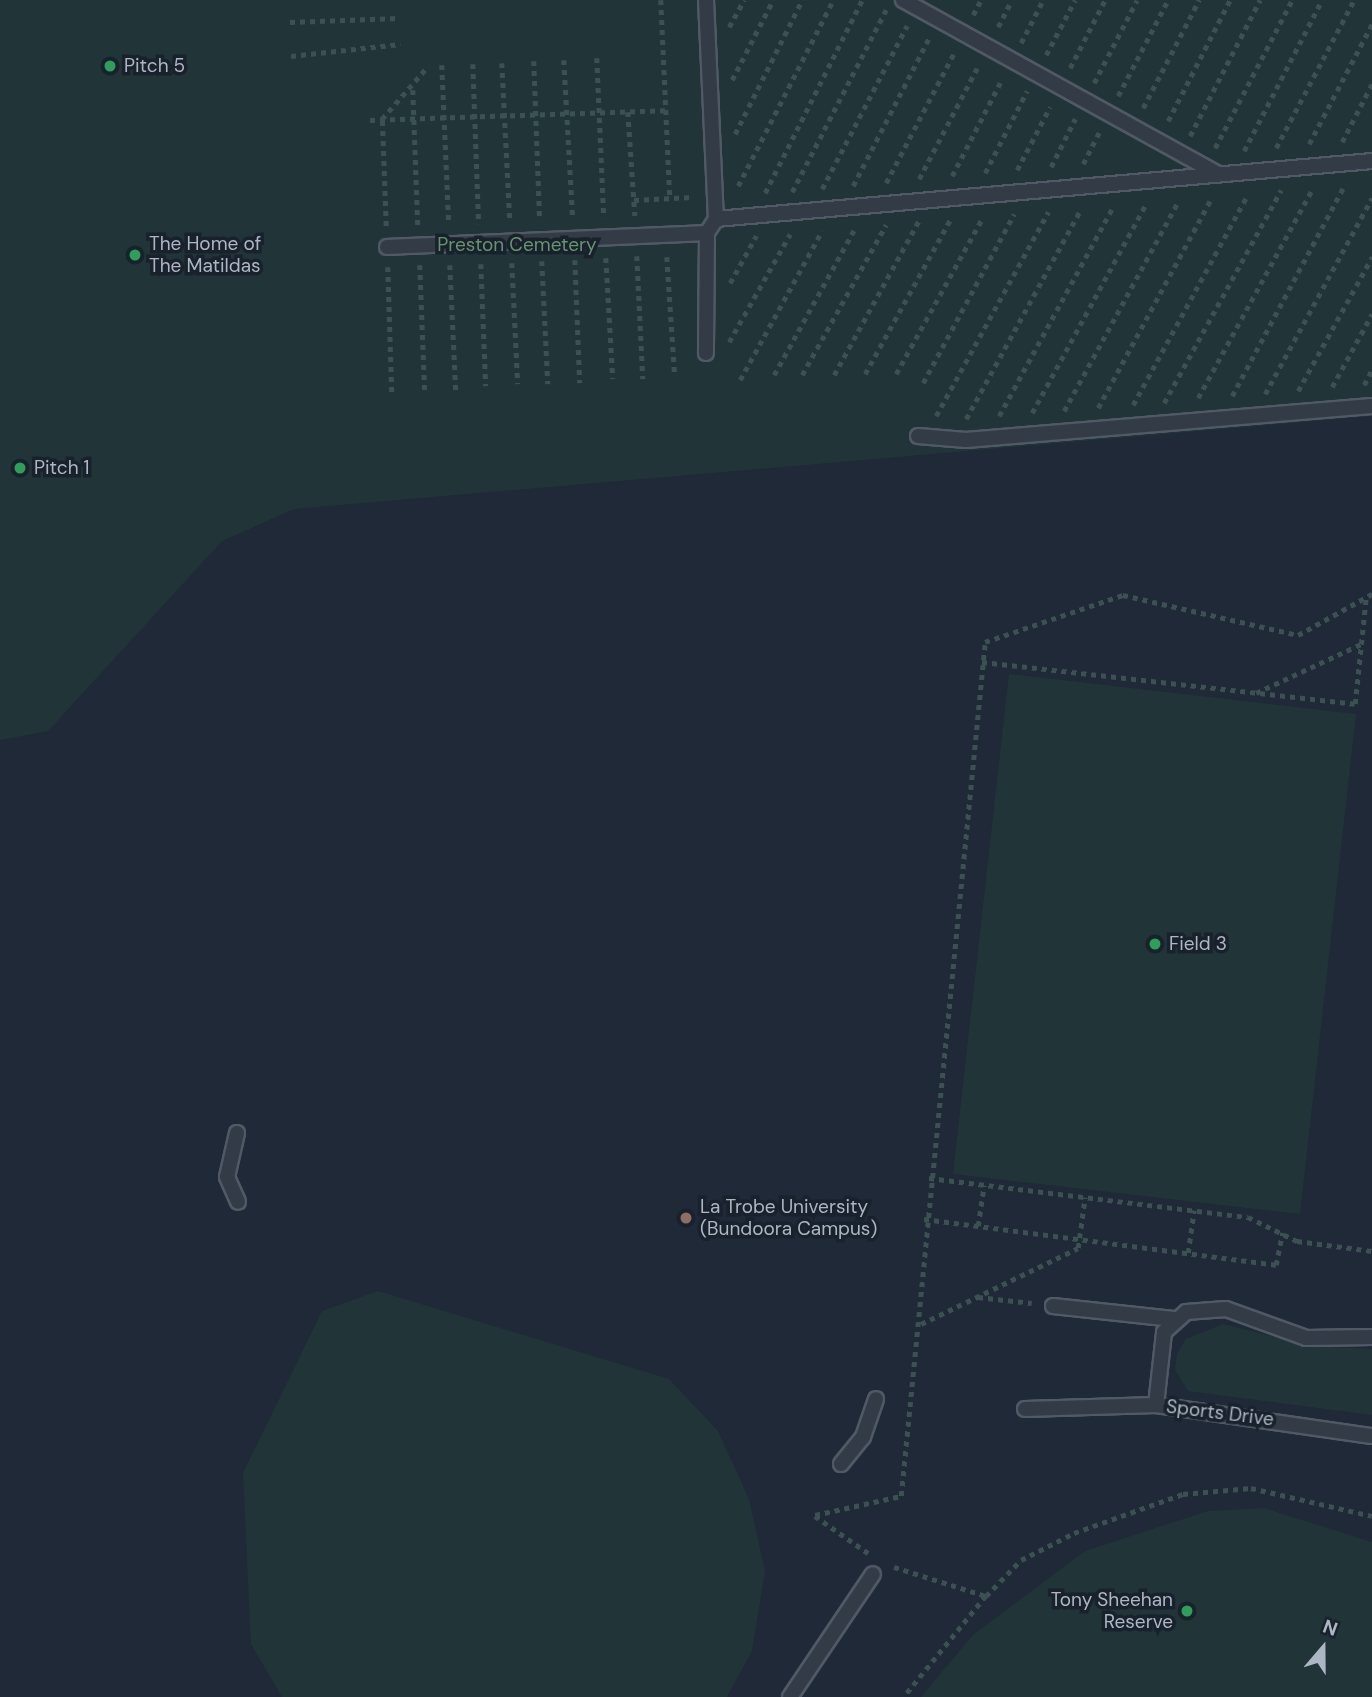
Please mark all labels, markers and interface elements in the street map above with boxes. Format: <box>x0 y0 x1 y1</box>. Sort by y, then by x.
place label: Pitch 5 <box>124 55 185 77</box>
marker: Pitch 5 <box>102 58 118 74</box>
place label: The Home of The Matildas <box>149 233 261 277</box>
park label: Preston Cemetery <box>437 234 597 256</box>
marker: The Home of The Matildas <box>127 247 143 263</box>
place label: Pitch 1 <box>34 457 90 479</box>
marker: Pitch 1 <box>12 460 28 476</box>
place label: Field 3 <box>1169 933 1227 955</box>
marker: Field 3 <box>1147 936 1163 952</box>
place label: La Trobe University (Bundoora Campus) <box>700 1196 877 1240</box>
marker: La Trobe University (Bundoora Campus) <box>678 1210 694 1226</box>
street label: Sports Drive <box>1165 1395 1275 1431</box>
place label: Tony Sheehan Reserve <box>1051 1589 1173 1633</box>
marker: Tony Sheehan Reserve <box>1179 1603 1195 1619</box>
north arrow <box>1288 1613 1358 1683</box>
text: N <box>1320 1614 1341 1642</box>

